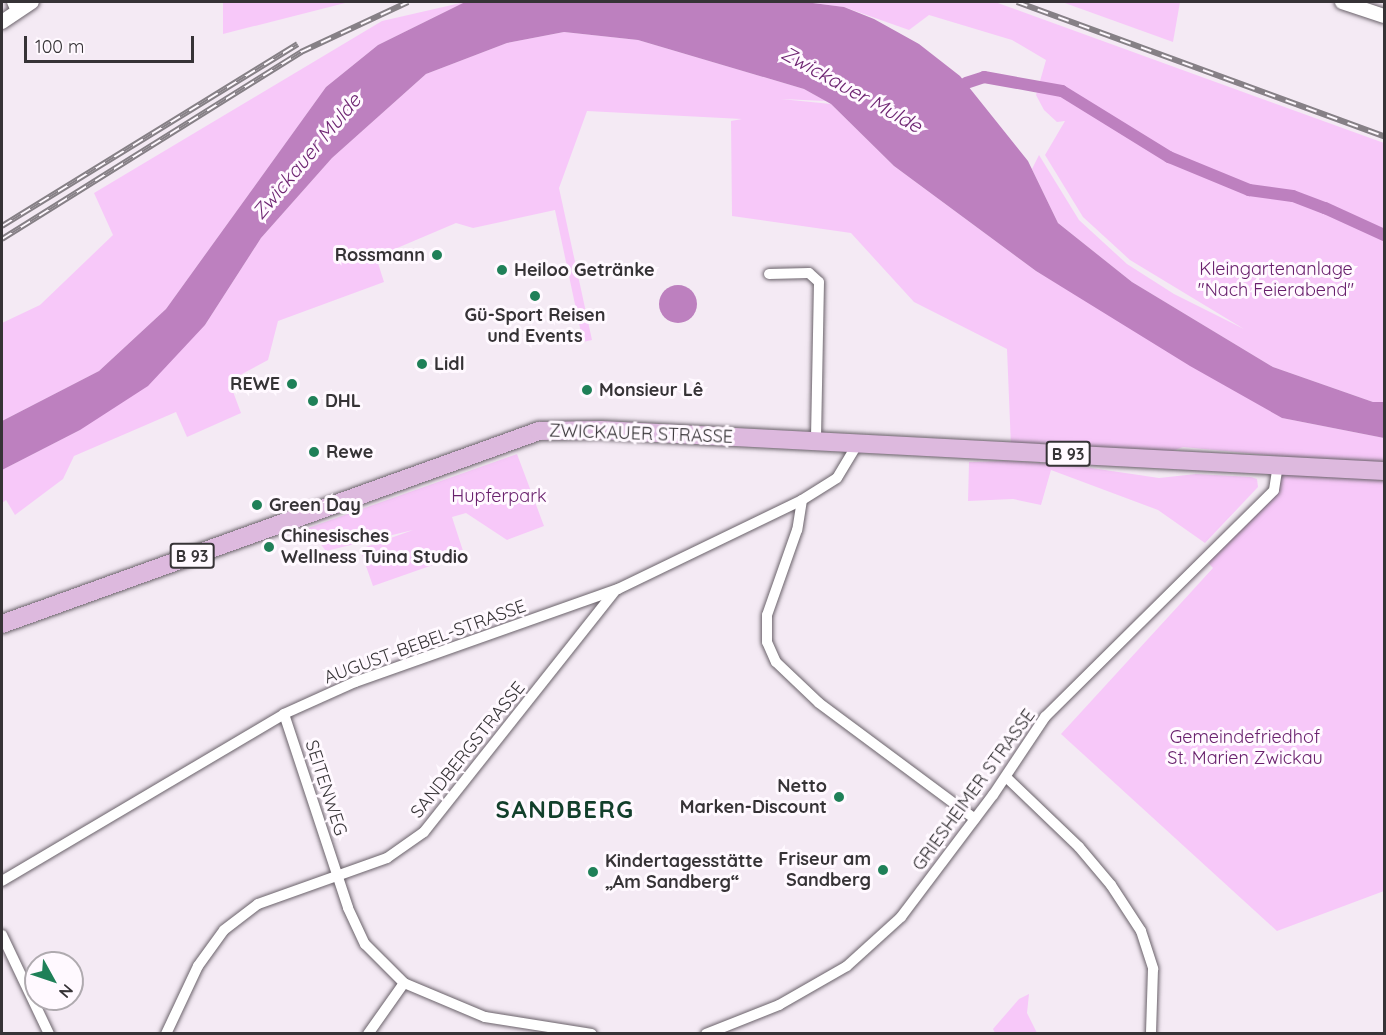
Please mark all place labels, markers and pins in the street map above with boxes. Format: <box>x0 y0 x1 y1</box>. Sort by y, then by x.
place label: Rossmann <box>335 244 425 266</box>
marker: Rossmann <box>430 248 444 262</box>
place label: Heiloo Getränke <box>514 259 655 281</box>
marker: Heiloo Getränke <box>495 263 509 277</box>
marker: Gü-Sport Reisen und Events <box>528 289 542 303</box>
place label: Gü-Sport Reisen und Events <box>465 305 605 348</box>
place label: Lidl <box>434 353 465 375</box>
marker: Lidl <box>415 357 429 371</box>
place label: REWE <box>230 373 280 395</box>
marker: REWE <box>285 377 299 391</box>
place label: Monsieur Lê <box>599 379 703 401</box>
marker: Monsieur Lê <box>580 383 594 397</box>
place label: DHL <box>325 390 361 412</box>
marker: DHL <box>306 394 320 408</box>
place label: Rewe <box>326 441 373 463</box>
marker: Rewe <box>307 445 321 459</box>
place label: Green Day <box>269 494 361 516</box>
marker: Green Day <box>250 498 264 512</box>
place label: Chinesisches Wellness Tuina Studio <box>281 526 468 568</box>
marker: Chinesisches Wellness Tuina Studio <box>262 540 276 554</box>
place label: Netto Marken-Discount <box>680 776 827 818</box>
marker: Netto Marken-Discount <box>832 790 846 804</box>
place label: Friseur am Sandberg <box>778 849 871 892</box>
place label: Kindertagesstätte „Am Sandberg“ <box>605 851 763 894</box>
marker: Friseur am Sandberg <box>876 863 890 877</box>
marker: Kindertagesstätte „Am Sandberg“ <box>586 865 600 879</box>

